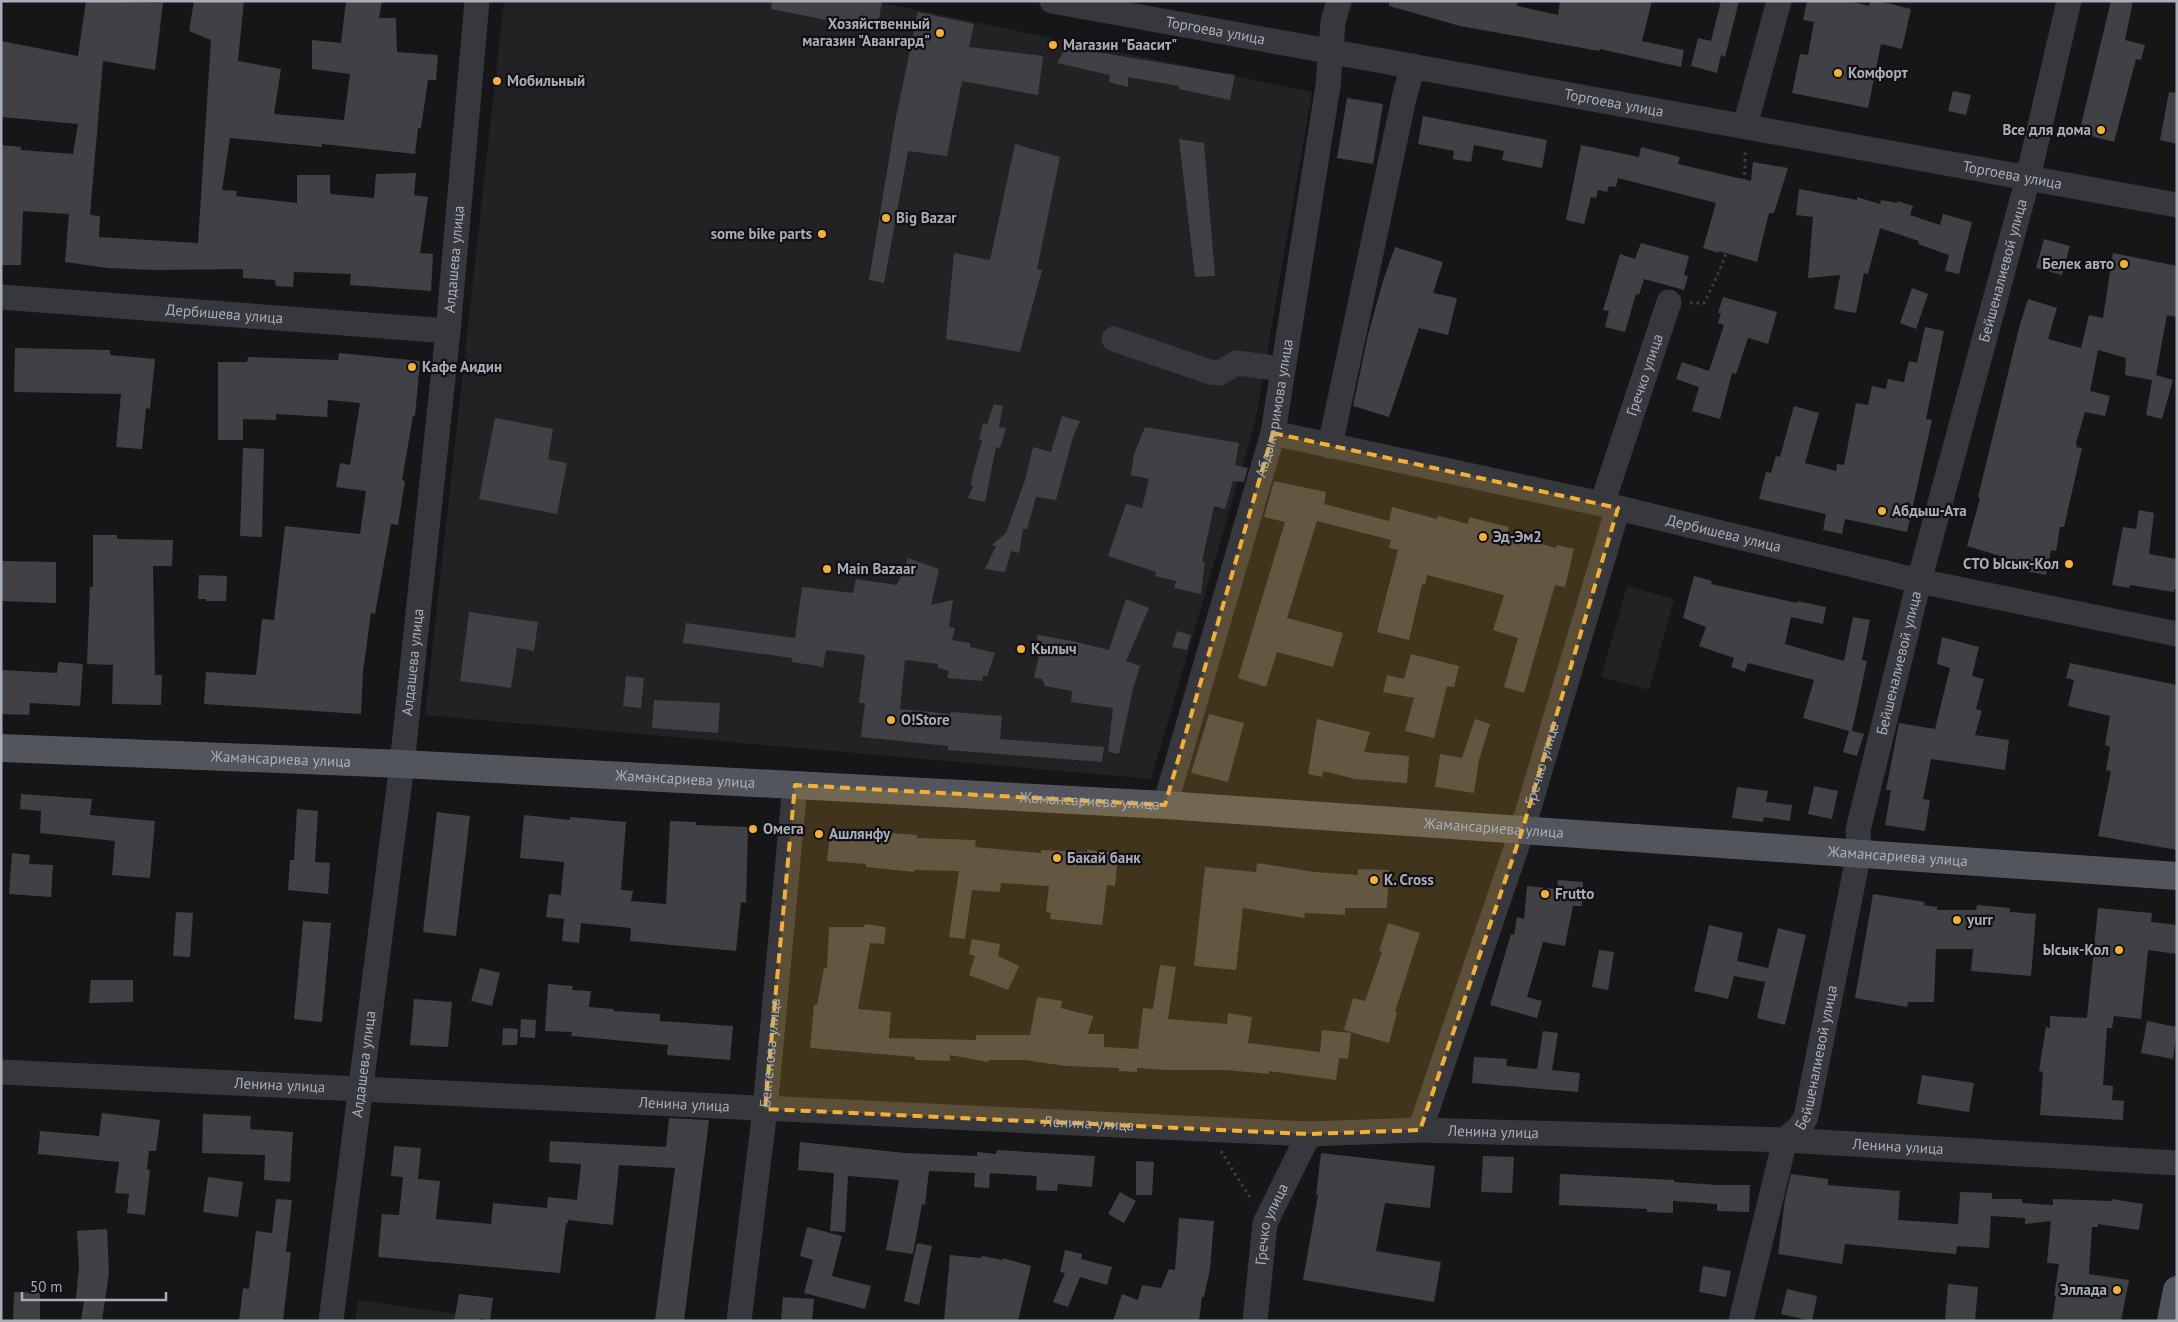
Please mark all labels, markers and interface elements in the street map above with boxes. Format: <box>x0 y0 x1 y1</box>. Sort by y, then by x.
street label: Торгоева улица <box>1164 12 1267 48</box>
place label: Хозяйственный магазин "Авангард" <box>802 14 930 50</box>
marker: Хозяйственный магазин "Авангард" <box>934 27 946 39</box>
place label: Магазин "Баасит" <box>1063 35 1177 54</box>
marker: Магазин "Баасит" <box>1047 39 1059 51</box>
place label: Комфорт <box>1848 63 1908 82</box>
marker: Комфорт <box>1832 67 1844 79</box>
place label: Мобильный <box>507 71 585 90</box>
marker: Мобильный <box>491 75 503 87</box>
street label: Торгоева улица <box>1563 84 1665 121</box>
place label: Все для дома <box>2002 120 2091 139</box>
marker: Все для дома <box>2095 124 2107 136</box>
street label: Торгоева улица <box>1961 156 2064 193</box>
street label: Бейшеналиевой улица <box>1974 197 2031 344</box>
street label: Алдашева улица <box>440 205 468 314</box>
place label: Big Bazar <box>896 208 957 227</box>
marker: Big Bazar <box>880 212 892 224</box>
place label: some bike parts <box>711 224 812 243</box>
marker: some bike parts <box>816 228 828 240</box>
place label: Белек авто <box>2042 254 2114 273</box>
marker: Белек авто <box>2118 258 2130 270</box>
street label: Дербишева улица <box>165 300 284 327</box>
street label: Гречко улица <box>1622 331 1667 418</box>
street label: Абдыкеримова улица <box>1251 338 1297 479</box>
place label: Кафе Аидин <box>422 357 502 376</box>
marker: Кафе Аидин <box>406 361 418 373</box>
place label: Абдыш-Ата <box>1892 501 1967 520</box>
marker: Абдыш-Ата <box>1876 505 1888 517</box>
street label: Дербишева улица <box>1665 510 1783 556</box>
place label: Эд-Эм2 <box>1493 527 1542 546</box>
marker: Эд-Эм2 <box>1477 531 1489 543</box>
place label: СТО Ысык-Кол <box>1963 554 2059 573</box>
marker: СТО Ысык-Кол <box>2063 558 2075 570</box>
place label: Main Bazaar <box>837 559 917 578</box>
marker: Main Bazaar <box>821 563 833 575</box>
street label: Бейшеналиевой улица <box>1872 589 1925 737</box>
street label: Алдашева улица <box>397 607 427 717</box>
place label: Кылыч <box>1031 639 1077 658</box>
marker: Кылыч <box>1015 643 1027 655</box>
place label: O!Store <box>901 710 950 729</box>
marker: O!Store <box>885 714 897 726</box>
street label: Гречко улица <box>1520 720 1563 807</box>
street label: Жамансариева улица <box>209 746 351 771</box>
street label: Жамансариева улица <box>614 765 756 792</box>
street label: Жамансариева улица <box>1018 787 1160 814</box>
street label: Жамансариева улица <box>1422 813 1564 842</box>
place label: Омега <box>763 819 804 838</box>
marker: Омега <box>747 823 759 835</box>
place label: Ашлянфу <box>829 824 891 843</box>
marker: Ашлянфу <box>813 828 825 840</box>
street label: Жамансариева улица <box>1826 841 1968 870</box>
place label: Бакай банк <box>1067 848 1141 867</box>
marker: Бакай банк <box>1051 852 1063 864</box>
place label: K. Cross <box>1384 870 1434 889</box>
marker: K. Cross <box>1368 874 1380 886</box>
place label: Frutto <box>1555 884 1594 903</box>
marker: Frutto <box>1539 888 1551 900</box>
place label: yurr <box>1966 910 1994 929</box>
marker: yurr <box>1951 914 1963 926</box>
place label: Ысык-Кол <box>2043 940 2109 959</box>
marker: Ысык-Кол <box>2113 944 2125 956</box>
street label: Бейшеналиевой улица <box>1790 984 1841 1133</box>
street label: Бектенова улица <box>755 997 784 1108</box>
street label: Алдашева улица <box>347 1009 379 1119</box>
street label: Ленина улица <box>233 1073 326 1096</box>
street label: Ленина улица <box>637 1092 730 1116</box>
street label: Ленина улица <box>1042 1111 1135 1135</box>
street label: Ленина улица <box>1447 1121 1539 1142</box>
street label: Ленина улица <box>1851 1134 1944 1158</box>
street label: Гречко улица <box>1251 1180 1292 1266</box>
scale bar <box>22 1270 166 1302</box>
text: 50 m <box>30 1277 63 1296</box>
place label: Эллада <box>2060 1280 2107 1299</box>
marker: Эллада <box>2111 1284 2123 1296</box>

